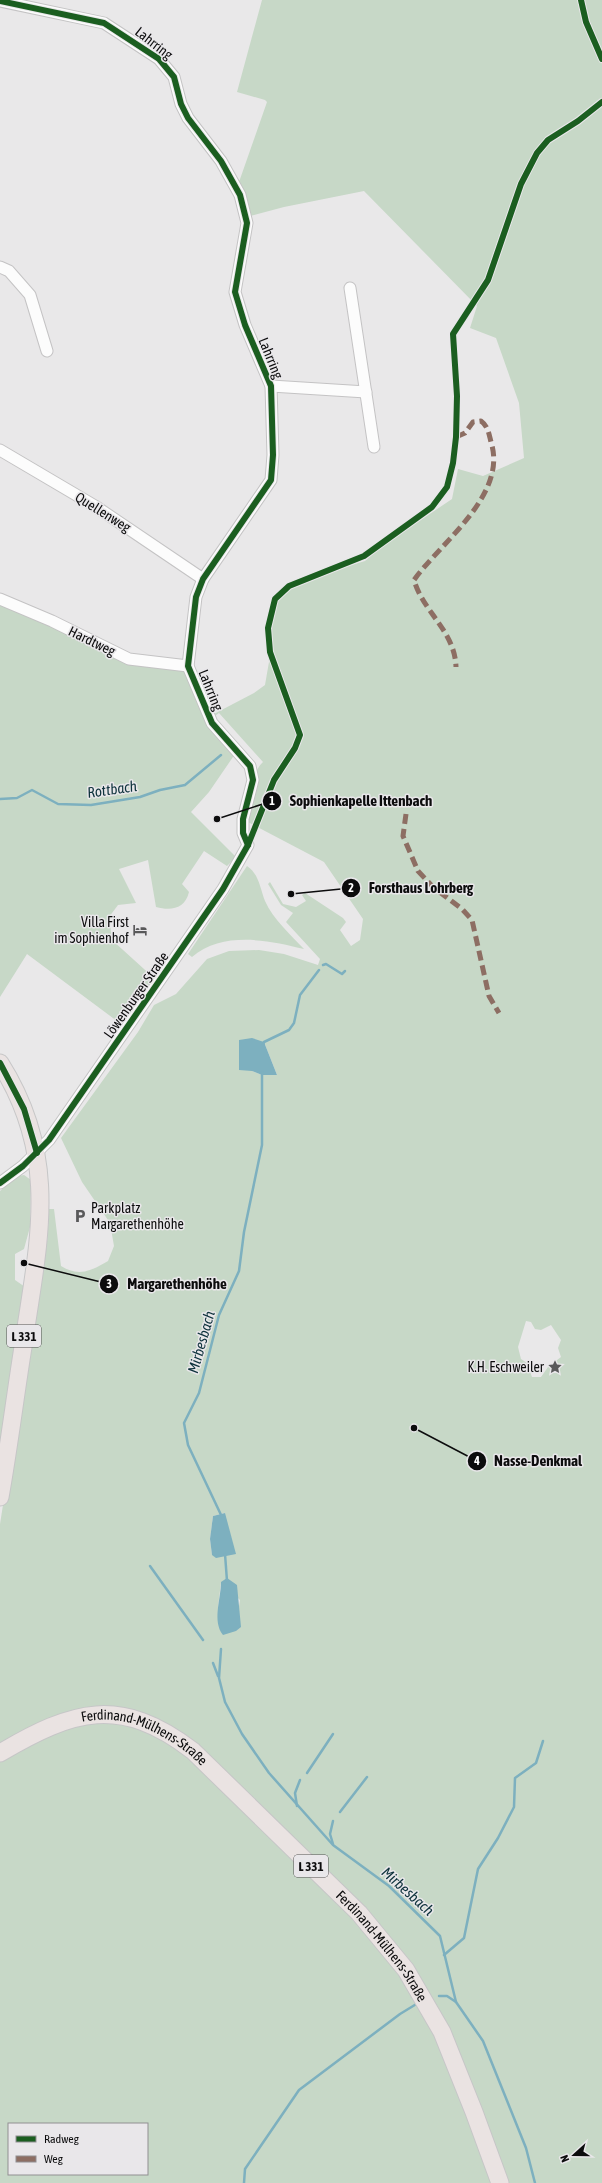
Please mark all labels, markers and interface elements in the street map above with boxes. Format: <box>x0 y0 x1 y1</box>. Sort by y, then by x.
street label: Lahrring <box>132 23 176 63</box>
street label: Lahrring <box>256 335 286 381</box>
street label: Quellenweg <box>72 489 134 535</box>
street label: Hardtweg <box>66 623 118 659</box>
street label: Lahrring <box>196 667 226 713</box>
water label: Rottbach <box>86 777 138 801</box>
callout: Sophienkapelle Ittenbach <box>262 788 440 815</box>
text: Sophienkapelle Ittenbach <box>290 792 432 809</box>
text: 1 <box>269 794 275 808</box>
callout: Forsthaus Lohrberg <box>341 874 481 901</box>
text: Forsthaus Lohrberg <box>369 879 474 896</box>
text: 2 <box>348 881 354 895</box>
place label: Villa First im Sophienhof <box>54 914 129 946</box>
hotel icon: Villa First im Sophienhof <box>132 922 148 938</box>
street label: Löwenburger Straße <box>100 949 172 1041</box>
place label: Parkplatz Margarethenhöhe <box>91 1200 184 1232</box>
parking icon: Parkplatz Margarethenhöhe <box>72 1208 88 1224</box>
callout: Margarethenhöhe <box>99 1271 234 1298</box>
text: Margarethenhöhe <box>127 1275 227 1292</box>
text: 3 <box>106 1277 112 1291</box>
water label: Mirbesbach <box>184 1309 218 1375</box>
road number: L 331 <box>7 1325 41 1347</box>
place label: K.H. Eschweiler <box>467 1359 545 1375</box>
place icon: K.H. Eschweiler <box>547 1359 563 1375</box>
callout: Nasse-Denkmal <box>467 1447 590 1474</box>
text: Nasse-Denkmal <box>494 1452 583 1469</box>
text: 4 <box>473 1454 480 1468</box>
street label: Ferdinand-Mülhens-Straße <box>80 1707 211 1768</box>
road number: L 331 <box>294 1855 328 1877</box>
water label: Mirbesbach <box>379 1863 437 1919</box>
street label: Ferdinand-Mülhens-Straße <box>333 1887 430 2004</box>
legend <box>8 2123 148 2175</box>
text: Radweg <box>44 2132 80 2146</box>
north arrow <box>554 2135 594 2175</box>
text: Weg <box>44 2152 64 2166</box>
text: N <box>558 2153 571 2164</box>

